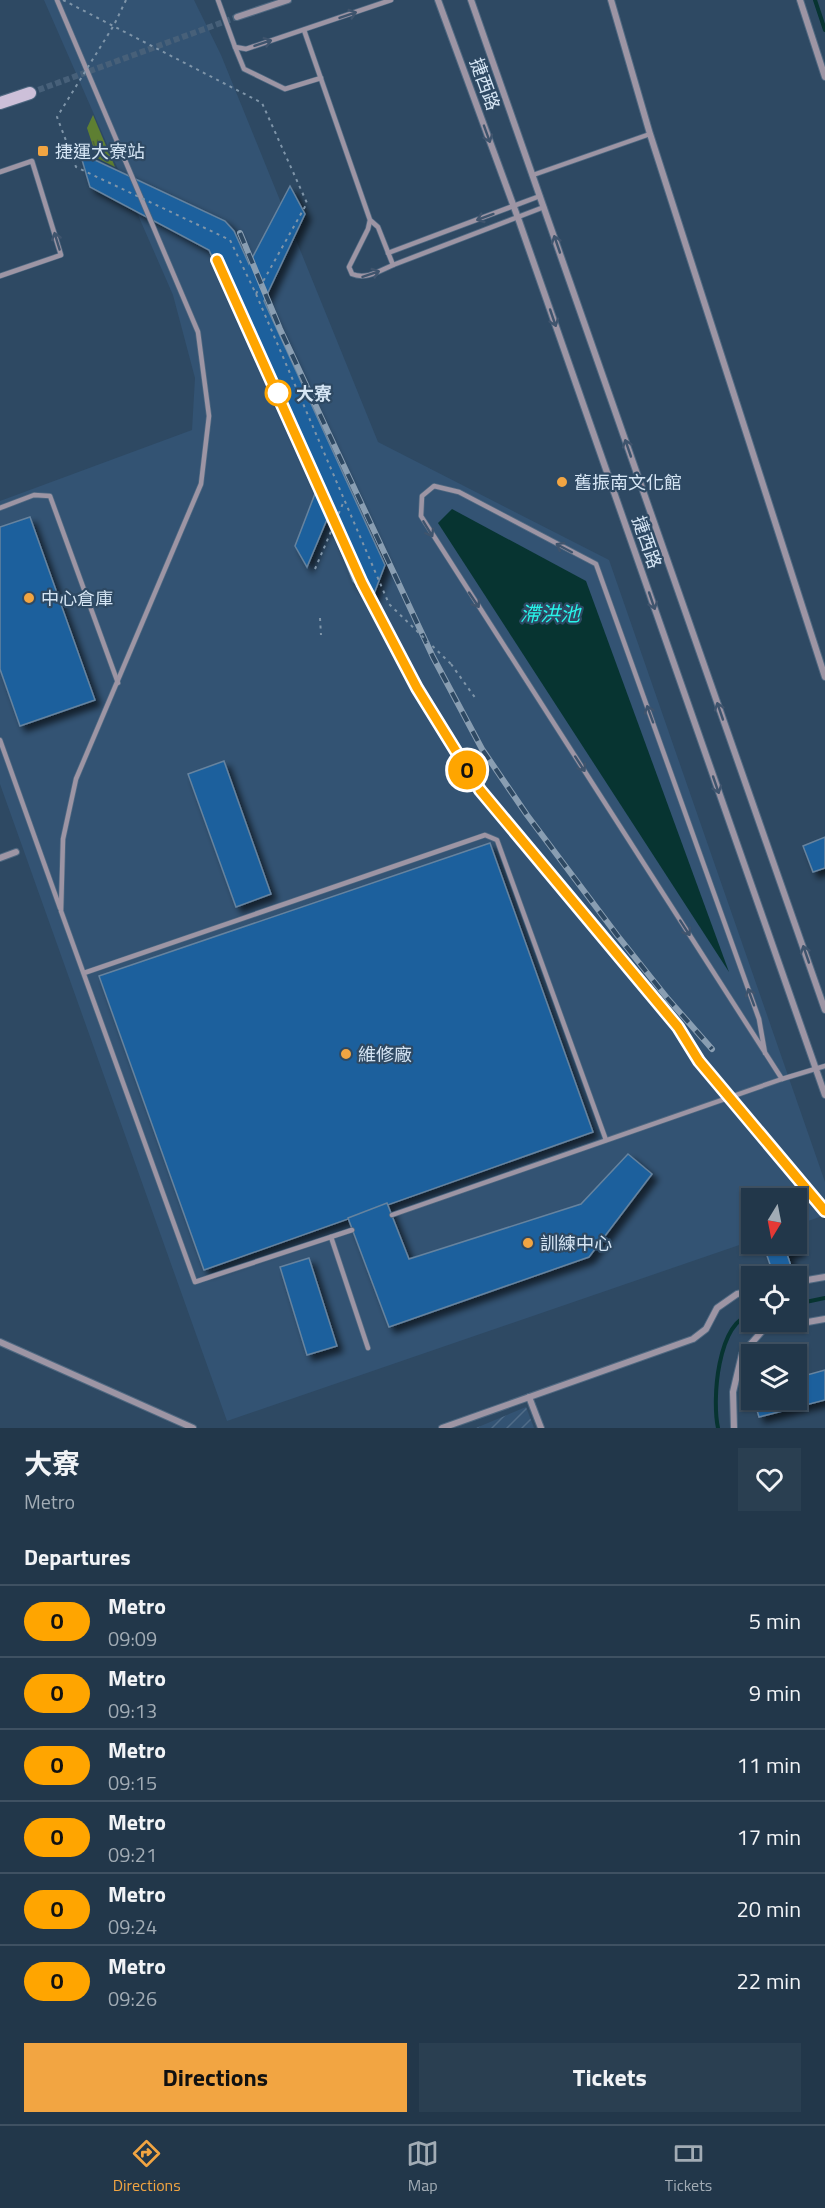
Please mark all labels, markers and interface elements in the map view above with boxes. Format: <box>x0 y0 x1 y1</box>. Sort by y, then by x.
one-way arrow <box>338 8 357 19</box>
one-way arrow <box>253 37 272 48</box>
street label: 捷西路 <box>463 54 507 114</box>
one-way arrow <box>483 124 494 143</box>
place label: 捷運大寮站 <box>55 138 145 165</box>
marker: 捷運大寮站 <box>36 144 50 158</box>
one-way arrow <box>476 212 495 223</box>
one-way arrow <box>50 232 61 251</box>
one-way arrow <box>550 235 561 254</box>
one-way arrow <box>361 267 380 278</box>
one-way arrow <box>548 308 559 326</box>
marker: 大寮 <box>265 380 291 406</box>
place label: 大寮 <box>296 380 332 407</box>
one-way arrow <box>622 439 633 457</box>
place label: 舊振南文化館 <box>574 469 682 496</box>
marker: 舊振南文化館 <box>555 475 569 489</box>
street label: 捷西路 <box>625 512 669 572</box>
one-way arrow <box>423 520 435 537</box>
one-way arrow <box>556 542 574 553</box>
place label: 中心倉庫 <box>41 585 113 612</box>
marker: 中心倉庫 <box>22 591 36 605</box>
one-way arrow <box>468 591 480 607</box>
one-way arrow <box>647 591 658 610</box>
water label: 滯洪池 <box>520 598 582 629</box>
one-way arrow <box>714 702 725 721</box>
one-way arrow <box>644 705 655 724</box>
line badge: O <box>448 750 486 790</box>
text: O <box>460 754 474 786</box>
one-way arrow <box>573 755 586 772</box>
one-way arrow <box>712 775 723 794</box>
one-way arrow <box>679 919 691 936</box>
one-way arrow <box>799 945 810 964</box>
one-way arrow <box>745 988 756 1007</box>
place label: 維修廠 <box>358 1041 412 1068</box>
marker: 維修廠 <box>339 1047 353 1061</box>
north arrow <box>741 1188 807 1254</box>
map controls <box>741 1188 807 1410</box>
place label: 訓練中心 <box>540 1230 612 1257</box>
marker: 訓練中心 <box>521 1236 535 1250</box>
button: locate <box>741 1266 807 1332</box>
button: layers <box>741 1344 807 1410</box>
text: 大寮 <box>24 1442 80 1485</box>
button: heart <box>738 1448 801 1511</box>
text: Metro <box>24 1486 75 1517</box>
text: Departures <box>24 1540 131 1574</box>
text: Metro <box>108 1589 166 1623</box>
text: 5 min <box>749 1604 801 1638</box>
text: O <box>50 1605 64 1637</box>
text: 09:09 <box>108 1623 157 1654</box>
text: Metro <box>108 1661 166 1695</box>
text: 9 min <box>749 1676 801 1710</box>
text: O <box>50 1677 64 1709</box>
text: 09:13 <box>108 1695 157 1726</box>
text: Metro <box>108 1733 166 1767</box>
text: 11 min <box>736 1748 801 1782</box>
text: O <box>50 1749 64 1781</box>
text: 09:15 <box>108 1767 157 1798</box>
text: Metro <box>108 1805 166 1839</box>
text: 17 min <box>736 1820 801 1854</box>
text: O <box>50 1821 64 1853</box>
text: 09:21 <box>108 1839 157 1870</box>
text: Metro <box>108 1877 166 1911</box>
text: 20 min <box>736 1892 801 1926</box>
text: O <box>50 1893 64 1925</box>
text: 09:24 <box>108 1911 157 1942</box>
text: Metro <box>108 1949 166 1983</box>
text: 22 min <box>736 1964 801 1998</box>
text: O <box>50 1965 64 1997</box>
text: 09:26 <box>108 1983 157 2014</box>
button: Directions <box>24 2043 407 2112</box>
button: Tickets <box>419 2043 801 2112</box>
tab: Directions <box>113 2137 181 2197</box>
tab: Map <box>406 2137 439 2197</box>
tab: Tickets <box>665 2137 712 2197</box>

